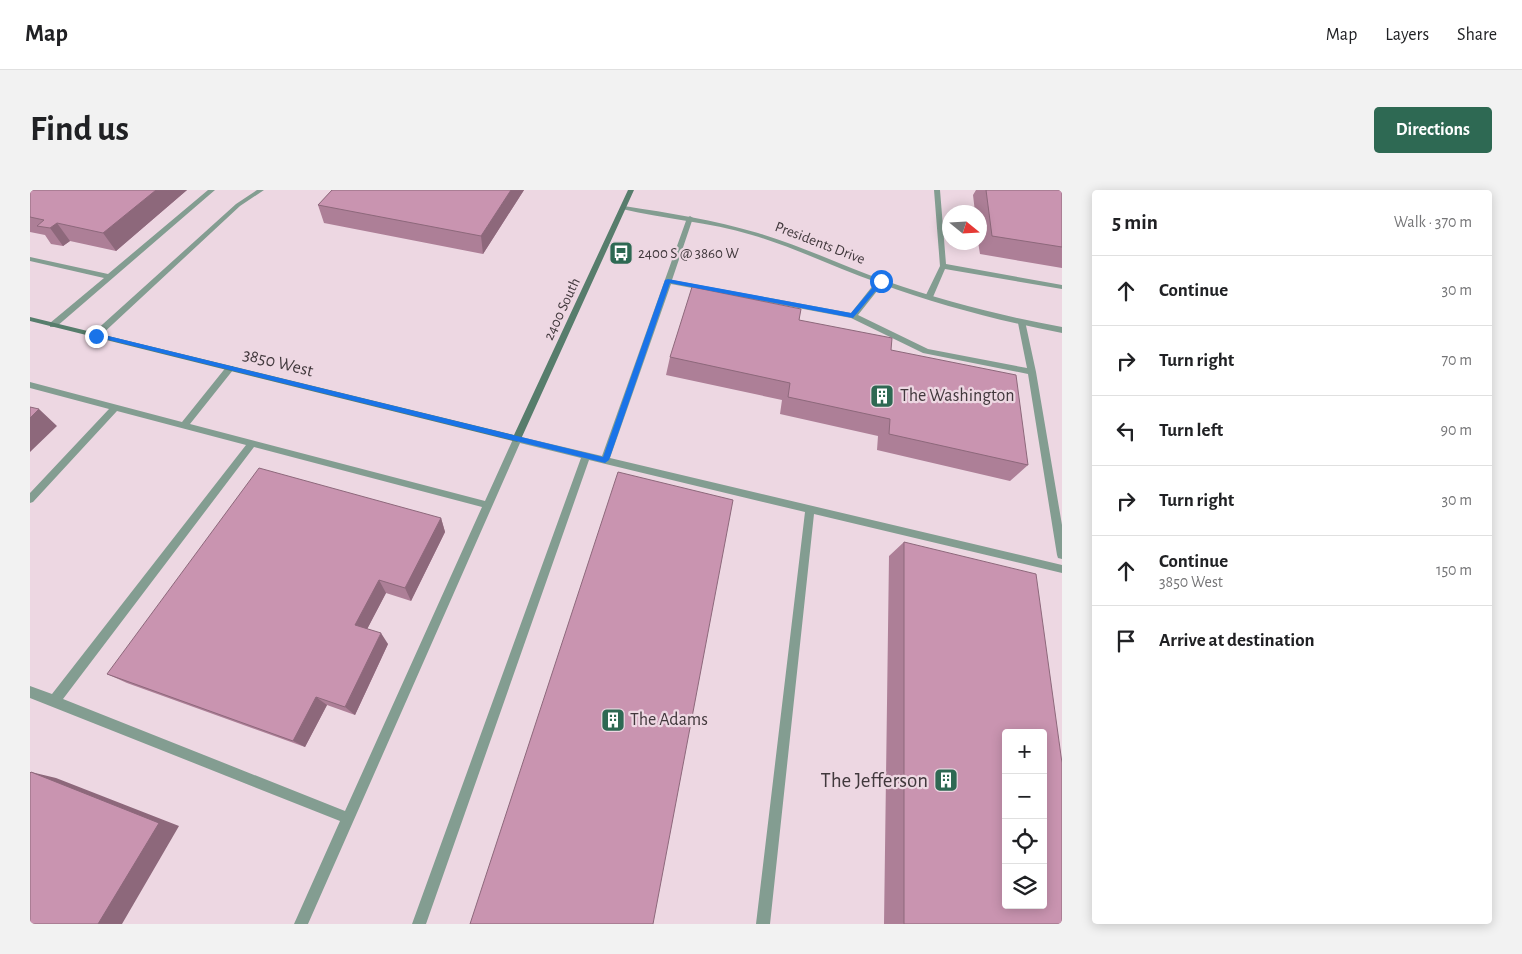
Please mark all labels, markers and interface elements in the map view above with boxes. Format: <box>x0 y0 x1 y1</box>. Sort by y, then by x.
text: Map <box>25 22 68 46</box>
text: Map <box>1326 26 1357 44</box>
text: Layers <box>1385 26 1429 44</box>
text: Share <box>1457 26 1497 44</box>
button: Directions <box>1374 107 1492 153</box>
text: Find us <box>30 112 129 147</box>
north arrow <box>942 205 987 250</box>
text: 5 min <box>1112 212 1158 233</box>
text: Walk · 370 m <box>1394 214 1472 230</box>
street label: Presidents Drive <box>773 219 867 267</box>
bus stop icon: 2400 S @ 3860 W <box>608 240 634 266</box>
place label: 2400 S @ 3860 W <box>638 246 739 261</box>
route start <box>870 270 893 293</box>
street label: 2400 South <box>541 276 583 342</box>
icon: ahead <box>1112 277 1140 305</box>
text: Continue <box>1159 281 1228 300</box>
text: 30 m <box>1442 282 1472 298</box>
route end <box>85 325 108 348</box>
street label: 3850 West <box>241 346 315 380</box>
icon: right <box>1112 347 1140 375</box>
text: Turn right <box>1159 351 1234 370</box>
text: 70 m <box>1441 352 1472 368</box>
building icon: The Washington <box>869 383 895 409</box>
place label: The Washington <box>900 387 1015 405</box>
icon: left <box>1112 417 1140 445</box>
text: Turn left <box>1159 421 1223 440</box>
text: 90 m <box>1441 422 1472 438</box>
icon: right <box>1112 487 1140 515</box>
text: Turn right <box>1159 491 1234 510</box>
text: 30 m <box>1442 492 1472 508</box>
text: Continue <box>1159 552 1228 571</box>
icon: ahead <box>1112 557 1140 585</box>
text: 150 m <box>1436 562 1472 578</box>
text: 3850 West <box>1159 574 1223 590</box>
icon: arrive <box>1112 627 1140 655</box>
text: Arrive at destination <box>1159 631 1315 650</box>
building icon: The Adams <box>600 707 626 733</box>
place label: The Adams <box>630 711 708 729</box>
map controls <box>1002 729 1047 909</box>
button: + <box>1002 729 1047 774</box>
building icon: The Jefferson <box>933 767 959 793</box>
place label: The Jefferson <box>821 770 928 791</box>
button: − <box>1002 774 1047 819</box>
button: locate <box>1002 819 1047 864</box>
button: layers <box>1002 864 1047 909</box>

